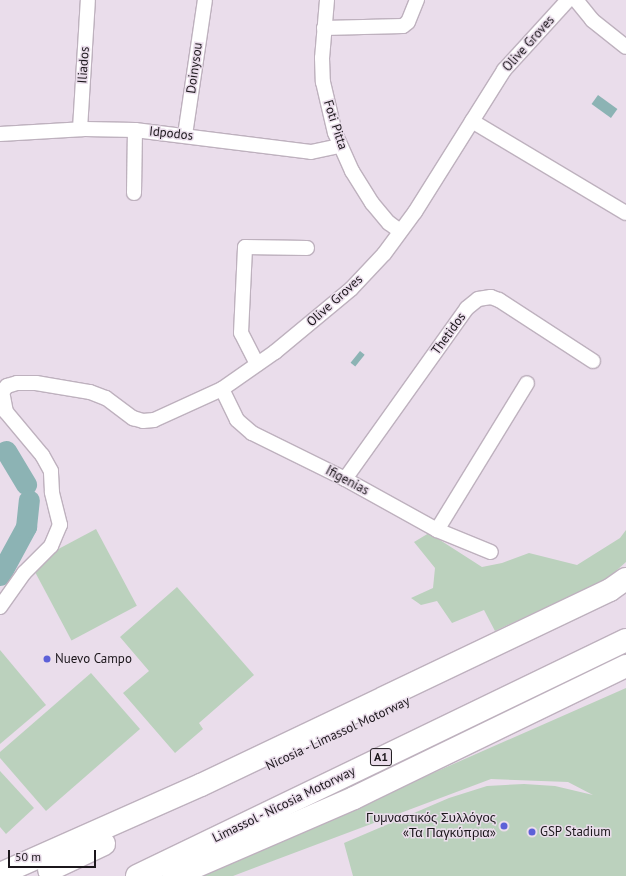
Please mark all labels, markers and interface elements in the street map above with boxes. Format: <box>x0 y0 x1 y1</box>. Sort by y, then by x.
street label: Olive Groves <box>500 13 558 75</box>
street label: Doinysou <box>184 41 206 95</box>
street label: Iliados <box>75 46 93 84</box>
street label: Foti Pitta <box>320 98 350 152</box>
street label: Idpodos <box>148 124 194 144</box>
street label: Olive Groves <box>304 272 366 330</box>
street label: Thetidos <box>429 310 469 358</box>
street label: Ifigenias <box>323 463 371 499</box>
place label: Nuevo Campo <box>55 651 132 667</box>
marker: Nuevo Campo <box>42 654 52 664</box>
street label: Nicosia - Limassol Motorway <box>263 693 413 775</box>
road number: A1 <box>369 747 393 767</box>
street label: Limassol - Nicosia Motorway <box>209 763 359 847</box>
place label: Γυμναστικός Συλλόγος «Τα Παγκύπρια» <box>366 811 496 842</box>
marker: Γυμναστικός Συλλόγος «Τα Παγκύπρια» <box>499 821 509 831</box>
place label: GSP Stadium <box>540 824 611 840</box>
marker: GSP Stadium <box>527 827 537 837</box>
scale bar <box>10 842 98 868</box>
text: 50 m <box>15 849 41 864</box>

